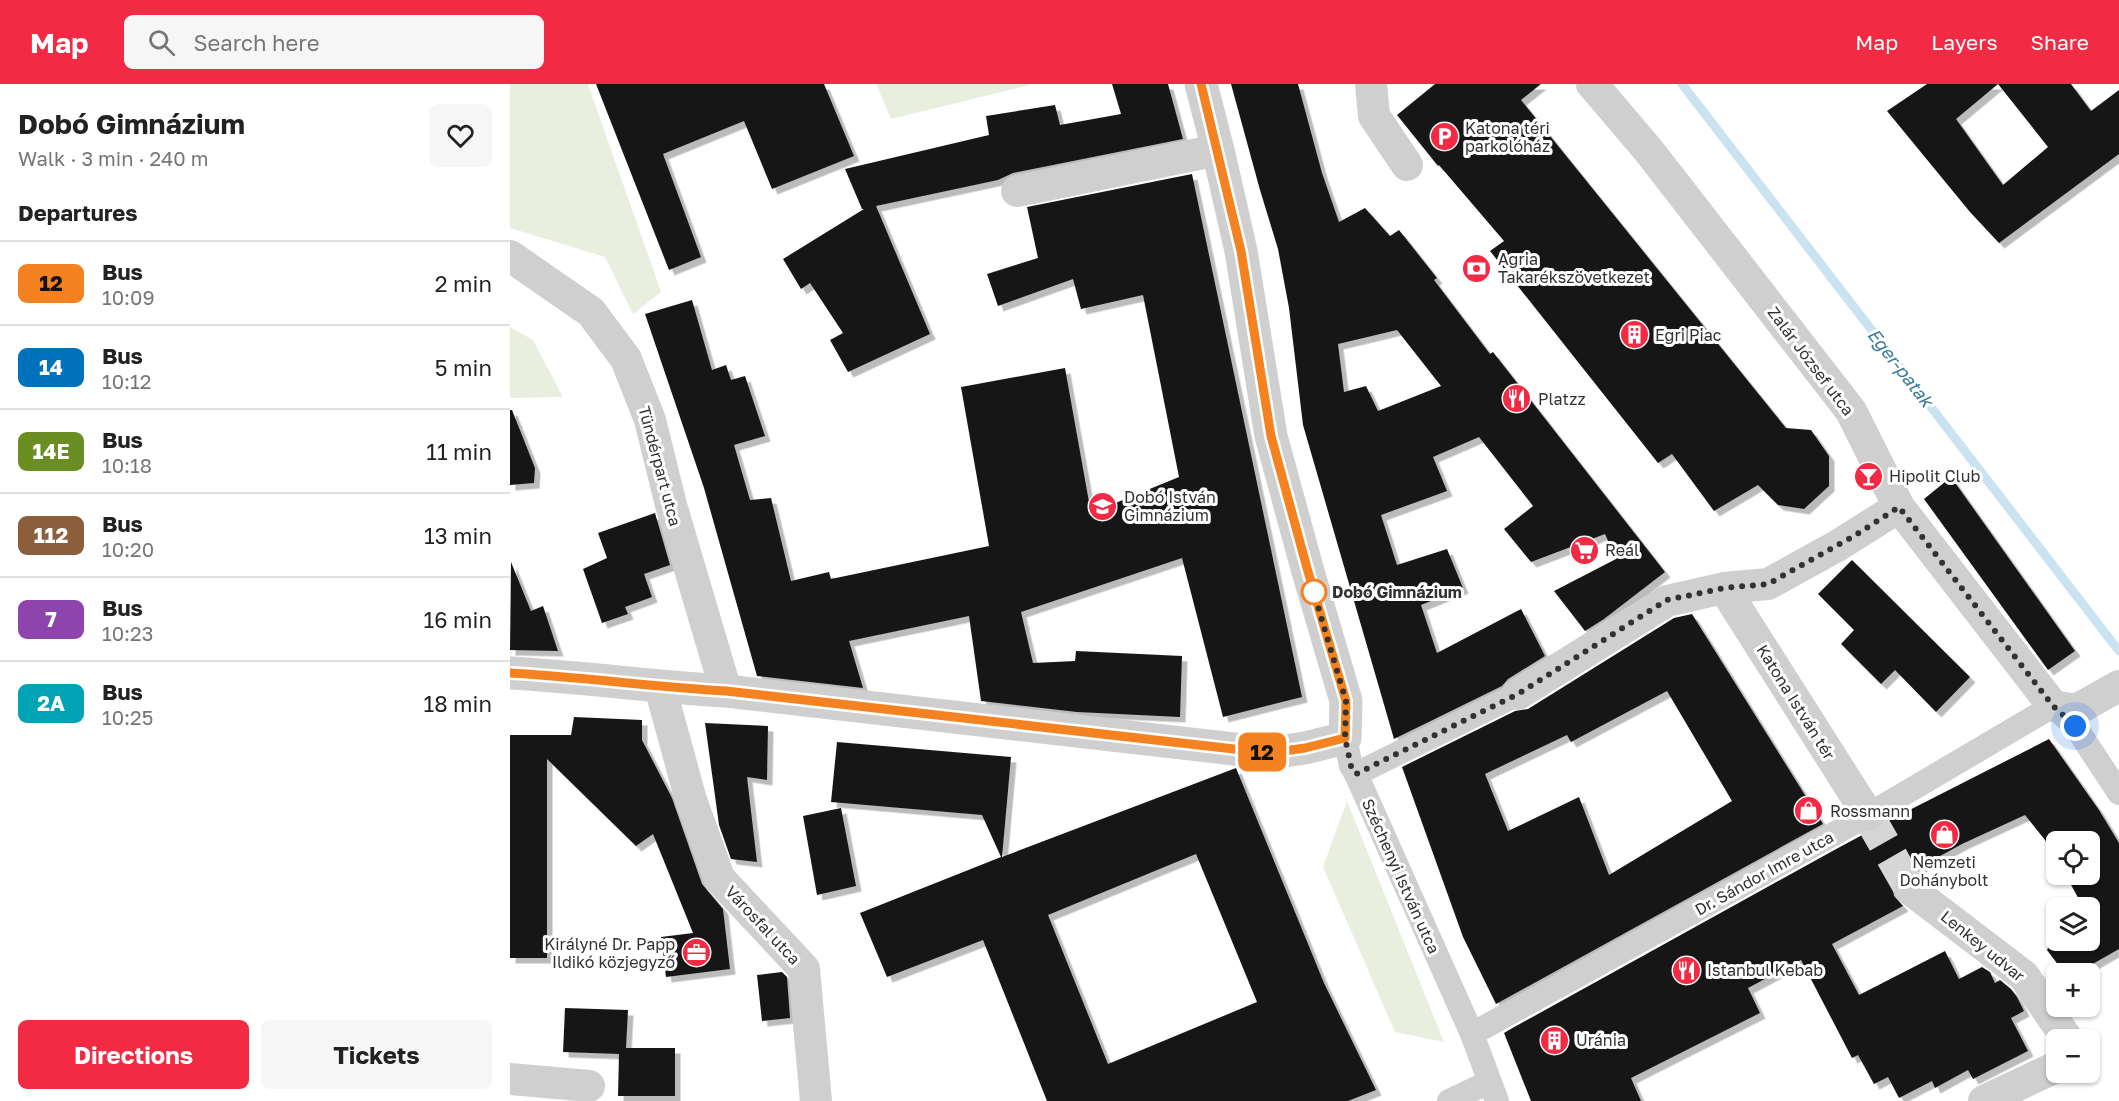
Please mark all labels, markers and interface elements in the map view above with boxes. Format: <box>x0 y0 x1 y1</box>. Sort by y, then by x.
search box <box>124 15 544 69</box>
text: Map <box>30 26 88 59</box>
icon: search <box>145 26 178 59</box>
text: Search here <box>193 29 319 56</box>
text: Map <box>1855 29 1898 55</box>
text: Layers <box>1931 29 1998 55</box>
text: Share <box>2031 29 2089 55</box>
button: heart <box>429 104 492 167</box>
text: Dobó Gimnázium <box>18 107 245 140</box>
place label: Katona téri parkolóház <box>1465 118 1550 156</box>
parking icon: Katona téri parkolóház <box>1428 121 1460 153</box>
text: Walk · 3 min · 240 m <box>18 146 208 170</box>
text: Departures <box>18 199 137 226</box>
place label: Agria Takarékszövetkezet <box>1498 249 1650 287</box>
bank icon: Agria Takarékszövetkezet <box>1461 252 1493 284</box>
text: Bus <box>102 258 143 285</box>
text: 12 <box>39 270 63 296</box>
text: 2 min <box>435 270 492 297</box>
text: 10:09 <box>102 285 155 309</box>
street label: Zalár József utca <box>1764 303 1858 419</box>
building icon: Egri Piac <box>1618 319 1650 351</box>
water label: Eger-patak <box>1863 324 1939 413</box>
place label: Egri Piac <box>1655 325 1722 345</box>
text: Bus <box>102 342 143 369</box>
text: 14 <box>39 354 63 380</box>
text: 5 min <box>435 354 492 381</box>
text: 10:12 <box>102 369 151 393</box>
restaurant icon: Platzz <box>1501 383 1533 415</box>
place label: Platzz <box>1538 389 1586 409</box>
street label: Tündérpart utca <box>634 404 686 528</box>
text: Bus <box>102 426 143 453</box>
text: 14E <box>32 438 70 464</box>
text: 11 min <box>426 438 492 465</box>
text: 10:18 <box>102 453 152 477</box>
bar icon: Hipolit Club <box>1852 460 1884 492</box>
place label: Hipolit Club <box>1889 466 1980 486</box>
place label: Dobó István Gimnázium <box>1124 487 1216 525</box>
school or university icon: Dobó István Gimnázium <box>1087 490 1119 522</box>
text: Bus <box>102 510 143 537</box>
text: 112 <box>34 522 68 548</box>
text: 13 min <box>424 522 492 549</box>
supermarket icon: Reál <box>1568 534 1600 566</box>
text: 10:20 <box>102 537 154 561</box>
place label: Reál <box>1605 540 1639 560</box>
marker: Dobó Gimnázium <box>1301 579 1327 605</box>
place label: Dobó Gimnázium <box>1332 582 1462 602</box>
text: Bus <box>102 594 143 621</box>
text: 7 <box>45 606 57 632</box>
text: 16 min <box>424 606 492 633</box>
text: 10:23 <box>102 621 153 645</box>
street label: Katona István tér <box>1753 641 1839 763</box>
text: Bus <box>102 678 143 705</box>
text: 2A <box>37 690 65 716</box>
text: 18 min <box>424 690 492 717</box>
text: 10:25 <box>102 705 153 729</box>
your location <box>2060 711 2090 741</box>
line badge: 12 <box>1235 732 1289 772</box>
text: 12 <box>1250 739 1274 765</box>
street label: Széchenyi István utca <box>1358 795 1444 957</box>
shop icon: Rossmann <box>1793 795 1825 827</box>
place label: Rossmann <box>1830 801 1910 821</box>
shop icon: Nemzeti Dohánybolt <box>1928 818 1960 850</box>
street label: Dr. Sándor Imre utca <box>1691 827 1837 919</box>
map controls <box>2046 831 2100 1083</box>
button: locate <box>2046 831 2100 885</box>
place label: Nemzeti Dohánybolt <box>1900 852 1988 890</box>
street label: Városfal utca <box>721 881 805 969</box>
button: layers <box>2046 897 2100 951</box>
street label: Lenkey udvar <box>1937 906 2029 986</box>
place label: Királyné Dr. Papp Ildikó közjegyző <box>544 934 675 972</box>
office icon: Királyné Dr. Papp Ildikó közjegyző <box>680 937 712 969</box>
restaurant icon: Istanbul Kebab <box>1670 954 1702 986</box>
place label: Istanbul Kebab <box>1707 960 1823 980</box>
button: + <box>2046 963 2100 1017</box>
button: Directions <box>18 1020 249 1089</box>
button: Tickets <box>261 1020 492 1089</box>
building icon: Uránia <box>1539 1024 1571 1056</box>
button: − <box>2046 1029 2100 1083</box>
place label: Uránia <box>1576 1030 1626 1050</box>

